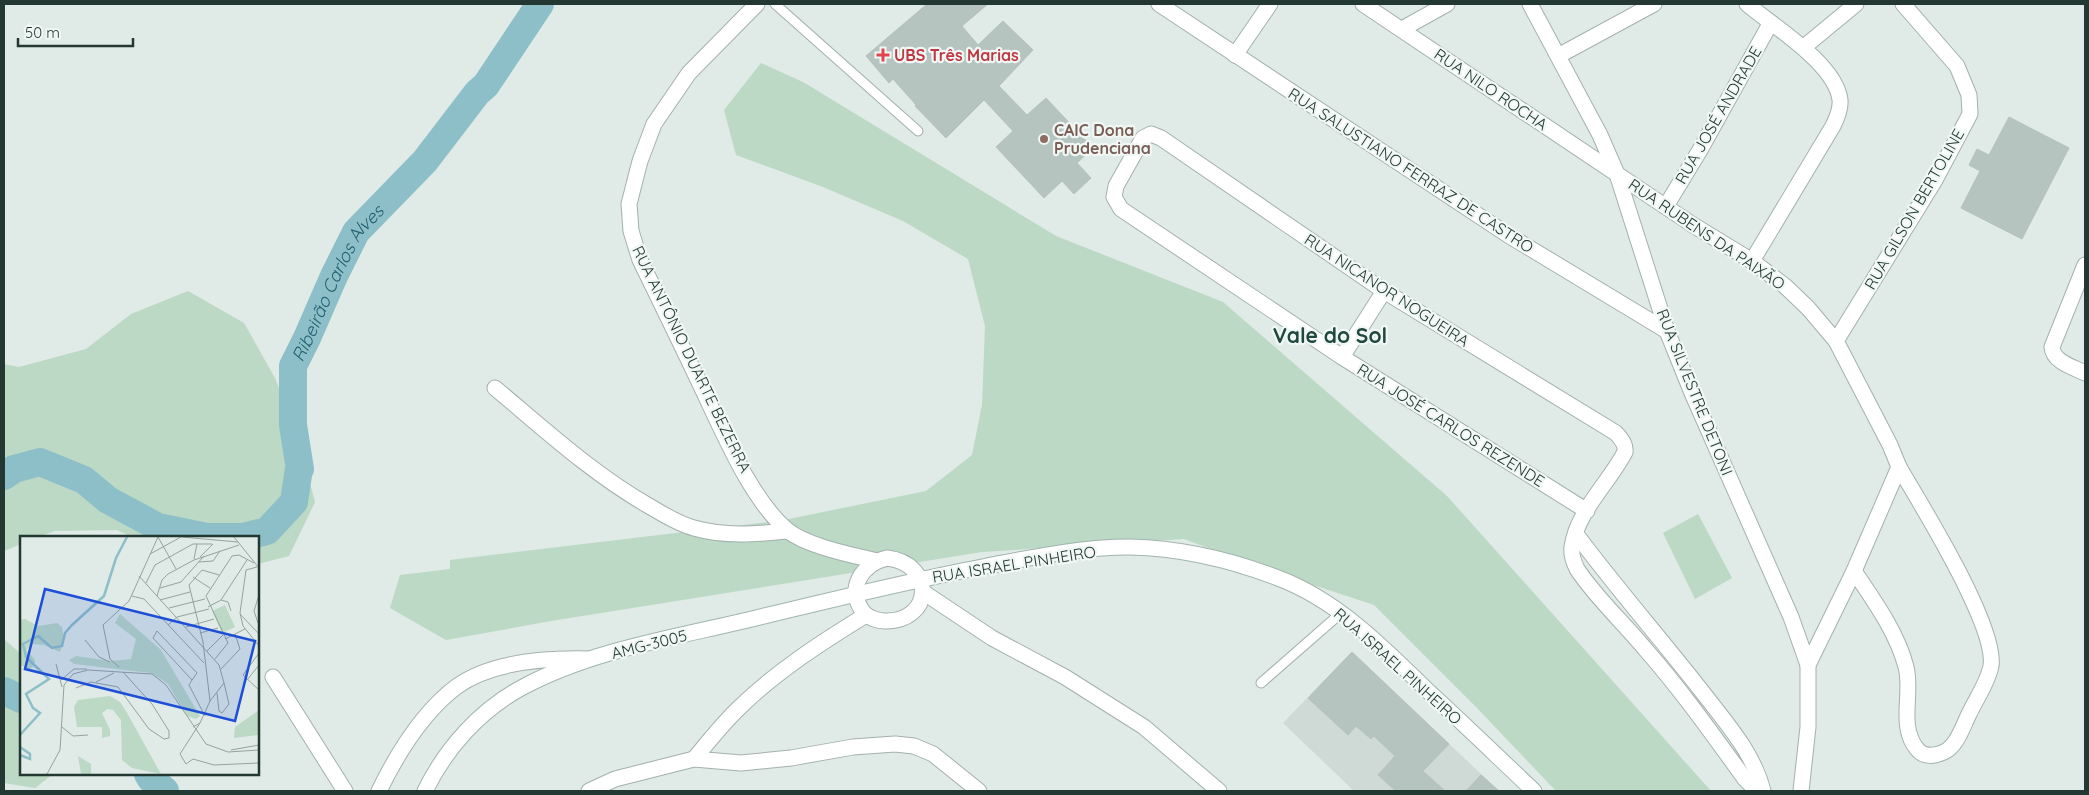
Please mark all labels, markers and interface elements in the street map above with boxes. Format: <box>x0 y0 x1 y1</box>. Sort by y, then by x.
scale bar <box>18 15 132 47</box>
text: 50 m <box>25 23 60 42</box>
street label: RUA JOSÉ ANDRADE <box>1670 43 1766 187</box>
street label: RUA NILO ROCHA <box>1431 44 1551 134</box>
place label: UBS Três Marias <box>894 45 1019 65</box>
marker: UBS Três Marias <box>876 48 890 62</box>
street label: RUA SALUSTIANO FERRAZ DE CASTRO <box>1285 83 1537 257</box>
place label: CAIC Dona Prudenciana <box>1054 120 1151 158</box>
street label: RUA GILSON BERTOLINE <box>1860 125 1968 293</box>
marker: CAIC Dona Prudenciana <box>1038 133 1050 145</box>
street label: RUA RUBENS DA PAIXÃO <box>1625 174 1789 294</box>
water label: Ribeirão Carlos Alves <box>286 198 389 365</box>
street label: RUA NICANOR NOGUEIRA <box>1301 229 1473 351</box>
street label: RUA ANTÔNIO DUARTE BEZERRA <box>628 242 756 476</box>
street label: RUA SILVESTRE DETONI <box>1652 306 1738 478</box>
district label: Vale do Sol <box>1273 322 1387 348</box>
street label: RUA JOSÉ CARLOS REZENDE <box>1354 359 1548 491</box>
inset map <box>20 536 259 775</box>
street label: RUA ISRAEL PINHEIRO <box>931 541 1097 587</box>
street label: RUA ISRAEL PINHEIRO <box>1330 603 1466 729</box>
street label: AMG-3005 <box>609 625 689 663</box>

